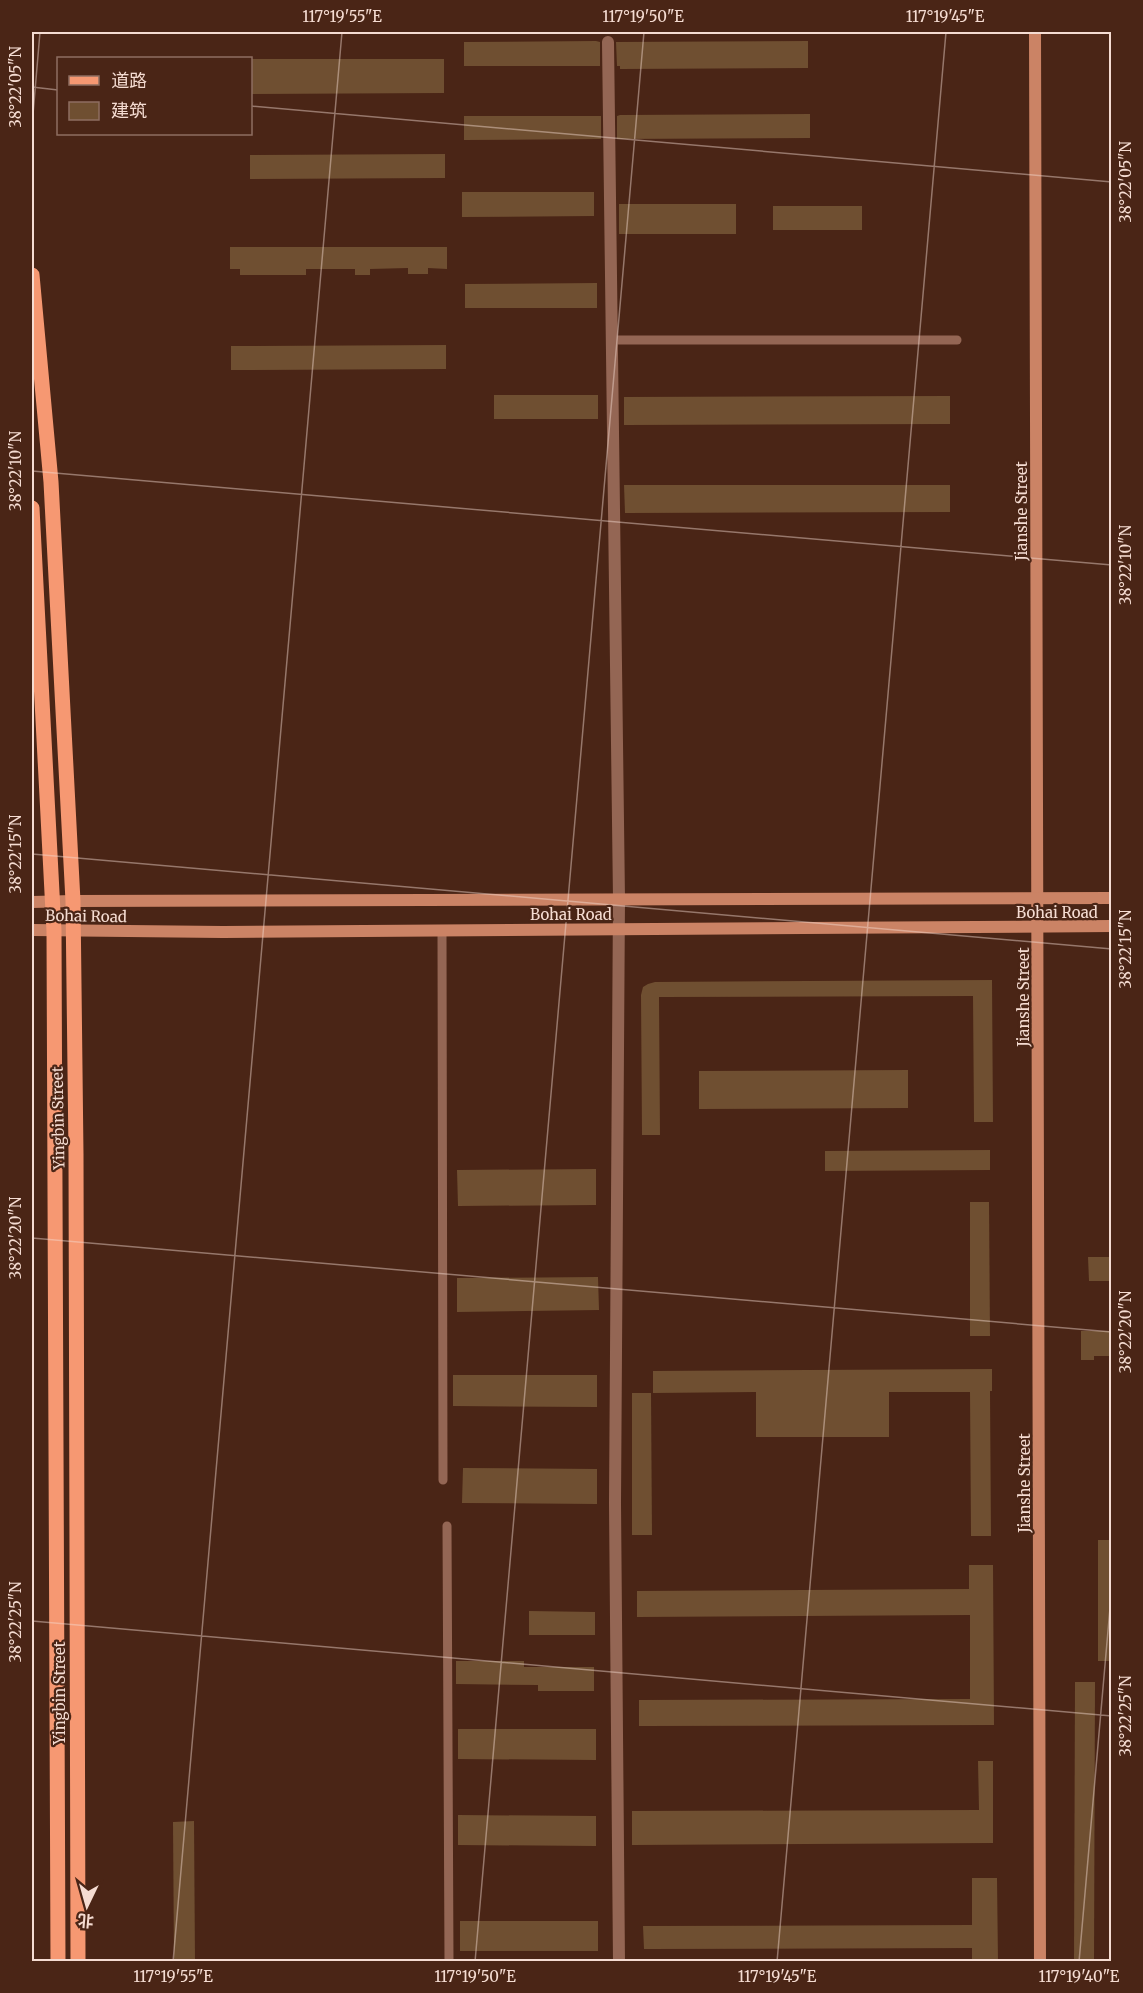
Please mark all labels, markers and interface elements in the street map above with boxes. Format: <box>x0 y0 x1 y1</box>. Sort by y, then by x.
text: 117°19'55"E <box>302 7 382 26</box>
text: 117°19'50"E <box>602 7 684 26</box>
text: 117°19'45"E <box>906 7 985 26</box>
text: 38°22'05"N <box>6 46 25 128</box>
legend <box>57 57 252 135</box>
text: 道路 <box>111 69 147 92</box>
text: 建筑 <box>111 99 147 122</box>
text: 38°22'05"N <box>1116 141 1135 223</box>
text: 38°22'10"N <box>6 431 25 511</box>
street label: Jianshe Street <box>1012 461 1031 562</box>
text: 38°22'10"N <box>1116 525 1135 605</box>
text: 38°22'15"N <box>6 814 25 893</box>
street label: Bohai Road <box>1016 903 1098 922</box>
street label: Bohai Road <box>530 905 612 924</box>
street label: Bohai Road <box>45 906 127 926</box>
text: 38°22'15"N <box>1116 909 1135 988</box>
street label: Jianshe Street <box>1014 947 1033 1048</box>
street label: Yingbin Street <box>48 1066 68 1171</box>
text: 38°22'20"N <box>6 1196 25 1279</box>
text: 38°22'20"N <box>1116 1290 1135 1373</box>
street label: Jianshe Street <box>1015 1433 1034 1534</box>
text: 38°22'25"N <box>6 1581 25 1663</box>
street label: Yingbin Street <box>50 1641 69 1746</box>
text: 38°22'25"N <box>1116 1675 1135 1757</box>
north arrow <box>57 1876 117 1936</box>
text: 北 <box>77 1910 95 1932</box>
text: 117°19'55"E <box>133 1967 213 1986</box>
text: 117°19'50"E <box>434 1967 516 1986</box>
text: 117°19'45"E <box>738 1967 817 1986</box>
text: 117°19'40"E <box>1039 1967 1120 1986</box>

